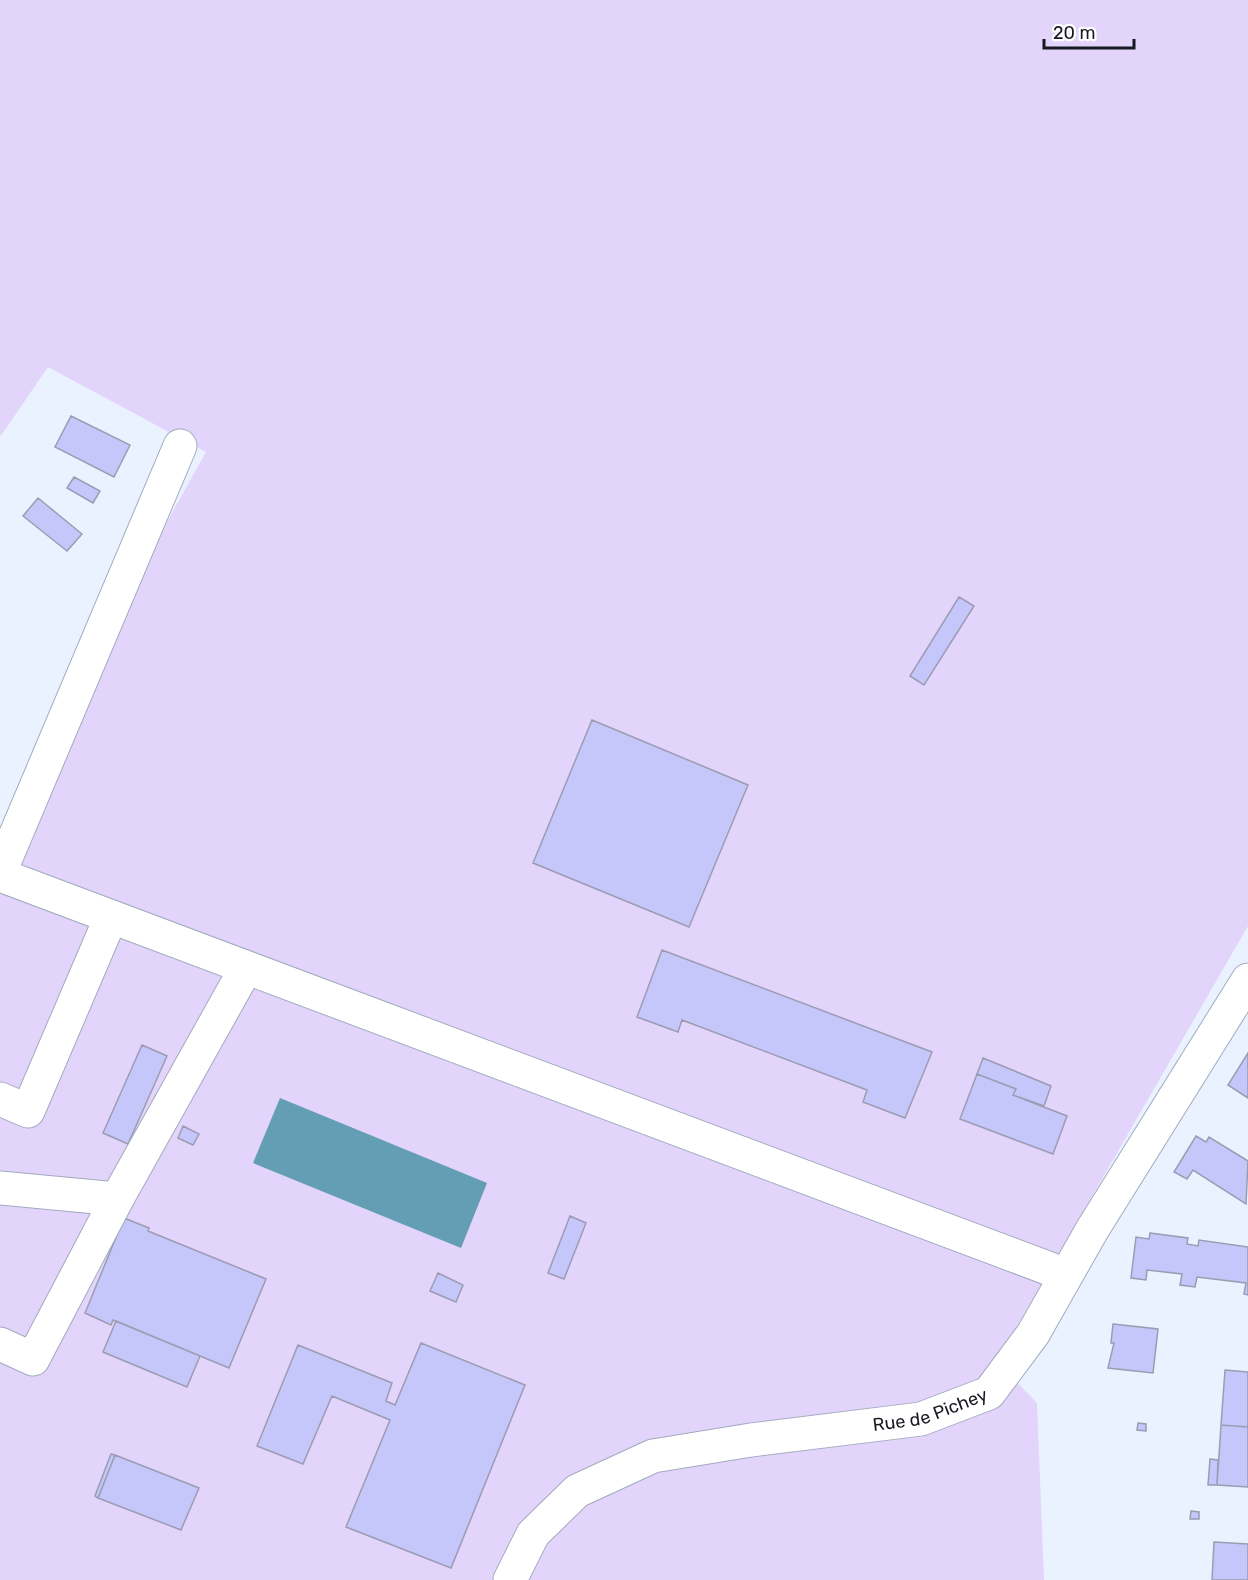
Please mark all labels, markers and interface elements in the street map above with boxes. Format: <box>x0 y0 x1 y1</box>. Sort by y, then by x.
scale bar <box>1044 12 1134 50</box>
text: 20 m <box>1053 22 1095 44</box>
street label: Rue de Pichey <box>871 1384 991 1436</box>

